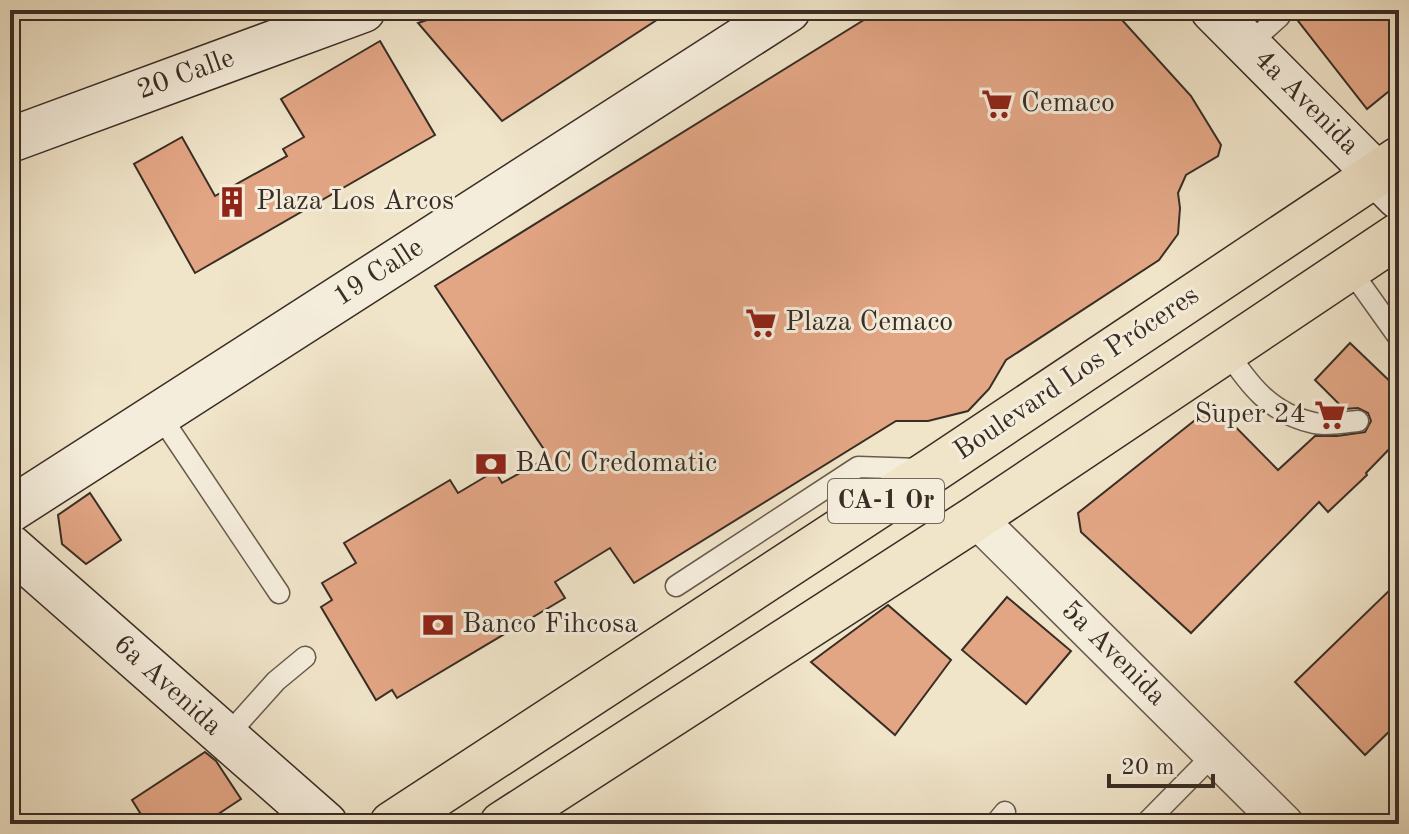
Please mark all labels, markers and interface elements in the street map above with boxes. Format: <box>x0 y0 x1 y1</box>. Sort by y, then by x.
street label: 20 Calle <box>134 45 238 105</box>
street label: 4a Avenida <box>1248 45 1364 161</box>
supermarket icon: Cemaco <box>980 87 1014 121</box>
place label: Cemaco <box>1021 90 1115 118</box>
building icon: Plaza Los Arcos <box>215 185 249 219</box>
place label: Plaza Los Arcos <box>256 188 454 216</box>
street label: 19 Calle <box>329 234 429 312</box>
street label: Boulevard Los Próceres <box>949 282 1205 466</box>
supermarket icon: Plaza Cemaco <box>744 306 778 340</box>
place label: Plaza Cemaco <box>785 309 953 337</box>
supermarket icon: Super 24 <box>1313 398 1347 432</box>
place label: Super 24 <box>1195 401 1306 429</box>
bank icon: BAC Credomatic <box>474 447 508 481</box>
place label: BAC Credomatic <box>515 450 717 478</box>
road number: CA-1 Or <box>828 479 944 523</box>
street label: 5a Avenida <box>1055 596 1171 712</box>
bank icon: Banco Fihcosa <box>421 608 455 642</box>
place label: Banco Fihcosa <box>462 611 638 639</box>
street label: 6a Avenida <box>107 630 227 742</box>
scale bar <box>1109 738 1213 788</box>
text: 20 m <box>1121 756 1175 780</box>

